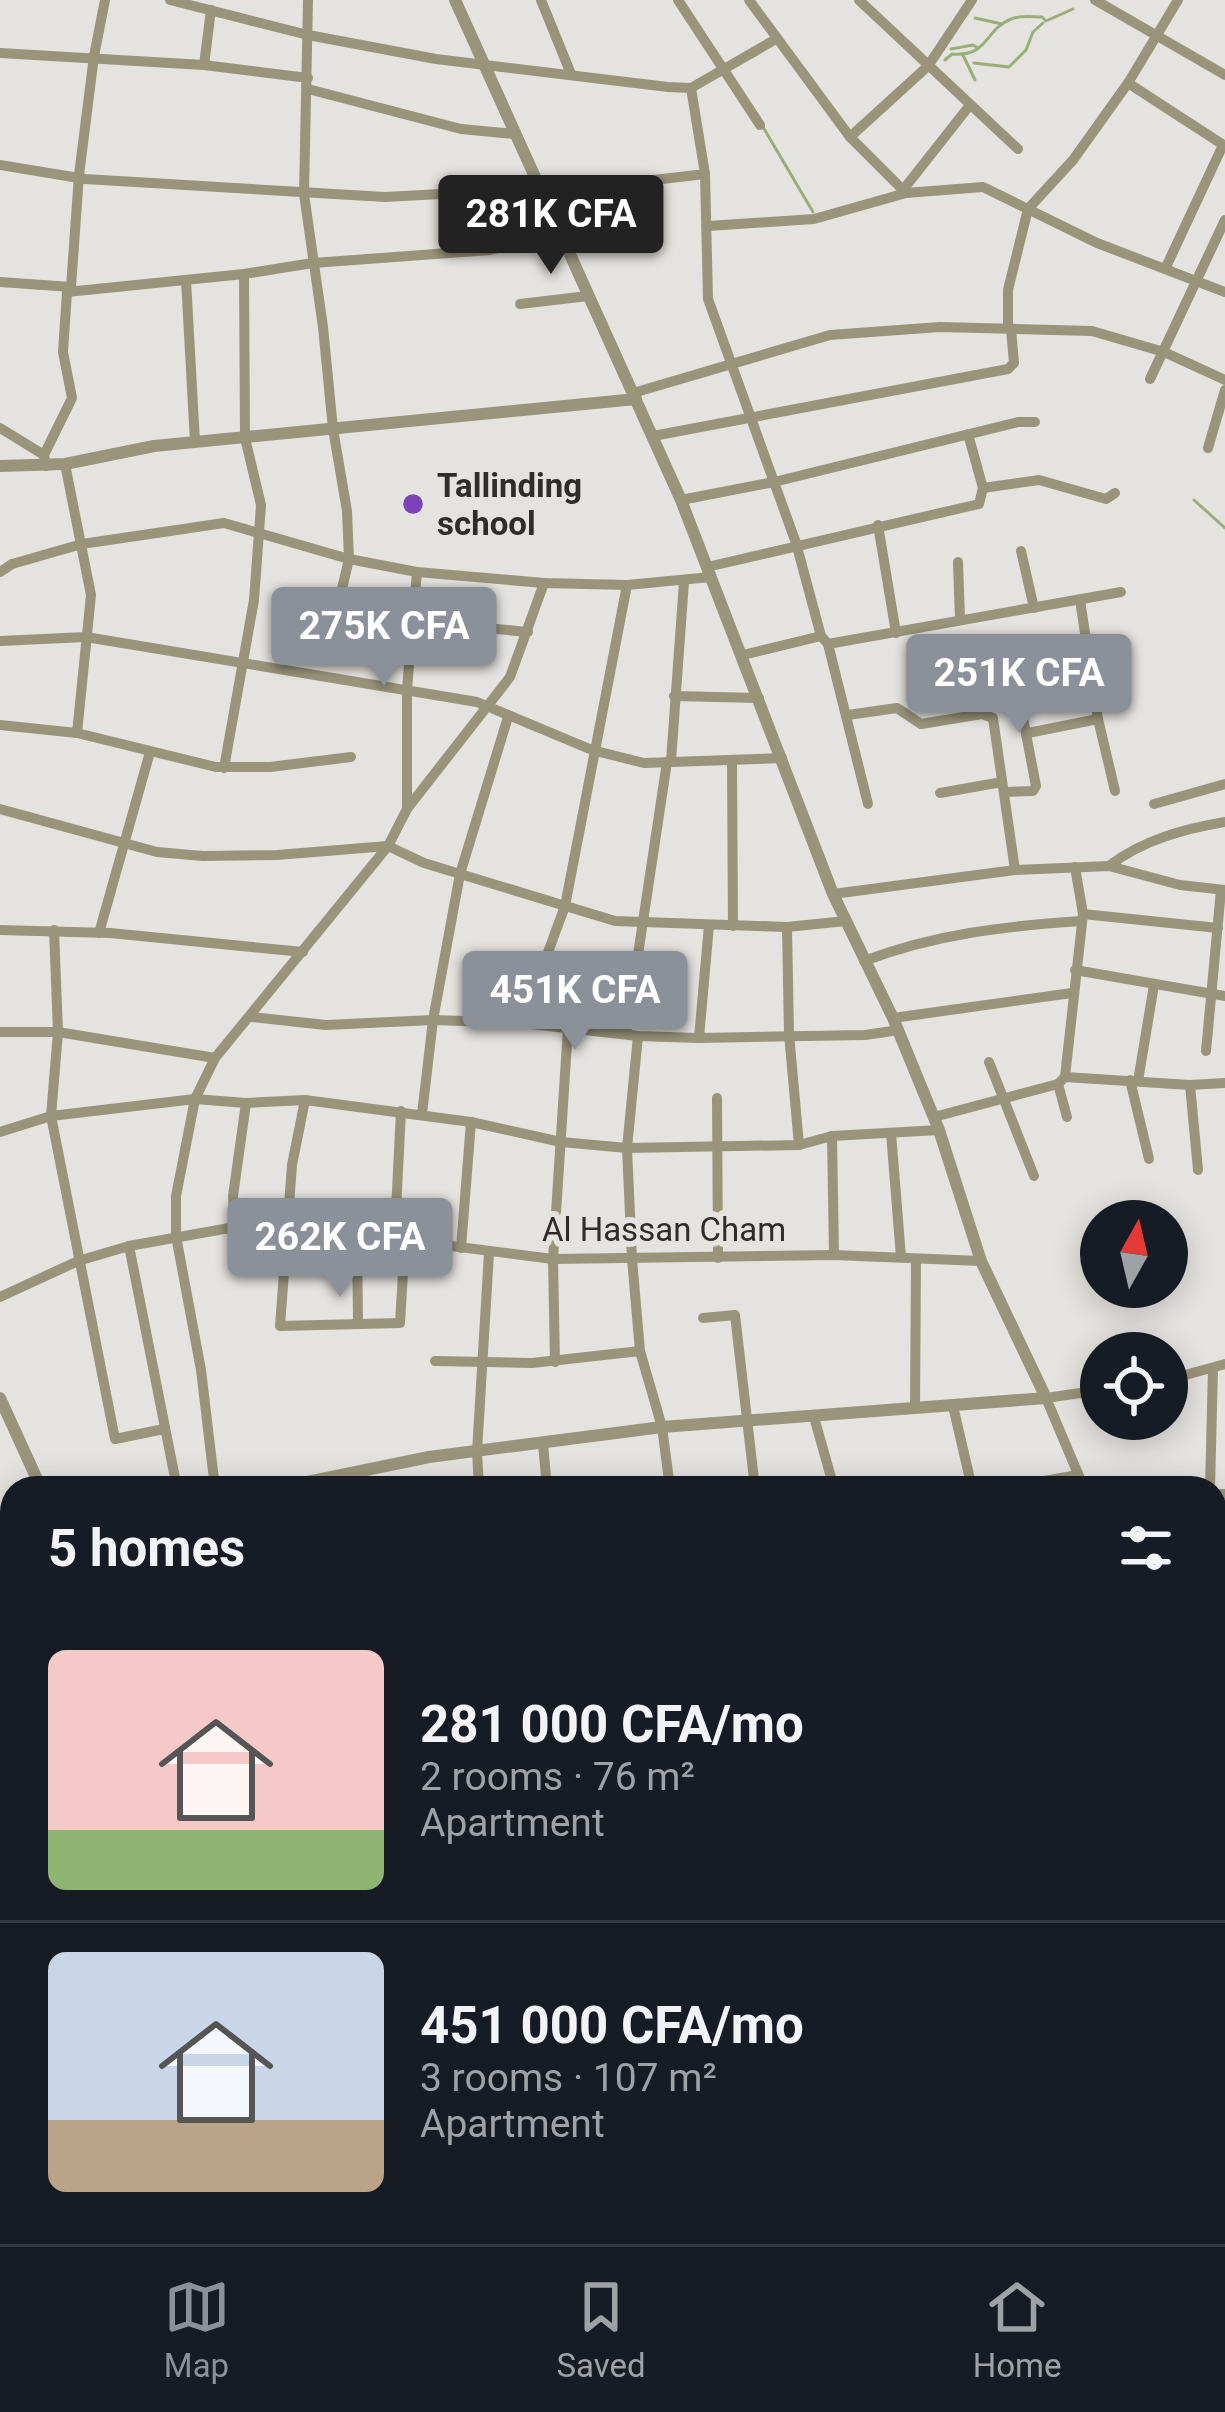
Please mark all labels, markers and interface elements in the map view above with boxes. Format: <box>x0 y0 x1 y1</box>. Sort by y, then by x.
pin: 281K CFA <box>427 175 675 277</box>
text: 281K CFA <box>465 191 637 237</box>
place label: Tallinding school <box>437 466 582 543</box>
marker: Tallinding school <box>400 491 426 517</box>
pin: 275K CFA <box>260 587 508 689</box>
text: 275K CFA <box>298 603 470 649</box>
pin: 251K CFA <box>895 634 1143 736</box>
text: 251K CFA <box>933 650 1105 696</box>
pin: 451K CFA <box>451 951 699 1053</box>
text: 451K CFA <box>489 967 661 1013</box>
pin: 262K CFA <box>216 1198 464 1300</box>
north arrow <box>1080 1200 1188 1308</box>
map controls <box>1080 1200 1188 1440</box>
street label: Al Hassan Cham <box>542 1210 786 1249</box>
text: 262K CFA <box>254 1214 426 1260</box>
button: locate <box>1080 1332 1188 1440</box>
icon: filters <box>1113 1515 1179 1581</box>
text: 5 homes <box>48 1519 245 1578</box>
text: 281 000 CFA/mo <box>420 1695 804 1754</box>
icon: home <box>144 1698 288 1842</box>
text: 2 rooms · 76 m² <box>420 1754 695 1800</box>
text: Apartment <box>420 1800 605 1846</box>
text: 451 000 CFA/mo <box>420 1996 804 2055</box>
icon: home <box>144 2000 288 2144</box>
text: 3 rooms · 107 m² <box>420 2055 717 2101</box>
text: Apartment <box>420 2101 605 2147</box>
tab: Map <box>164 2274 230 2385</box>
tab: Saved <box>557 2274 646 2385</box>
tab: Home <box>973 2274 1062 2385</box>

